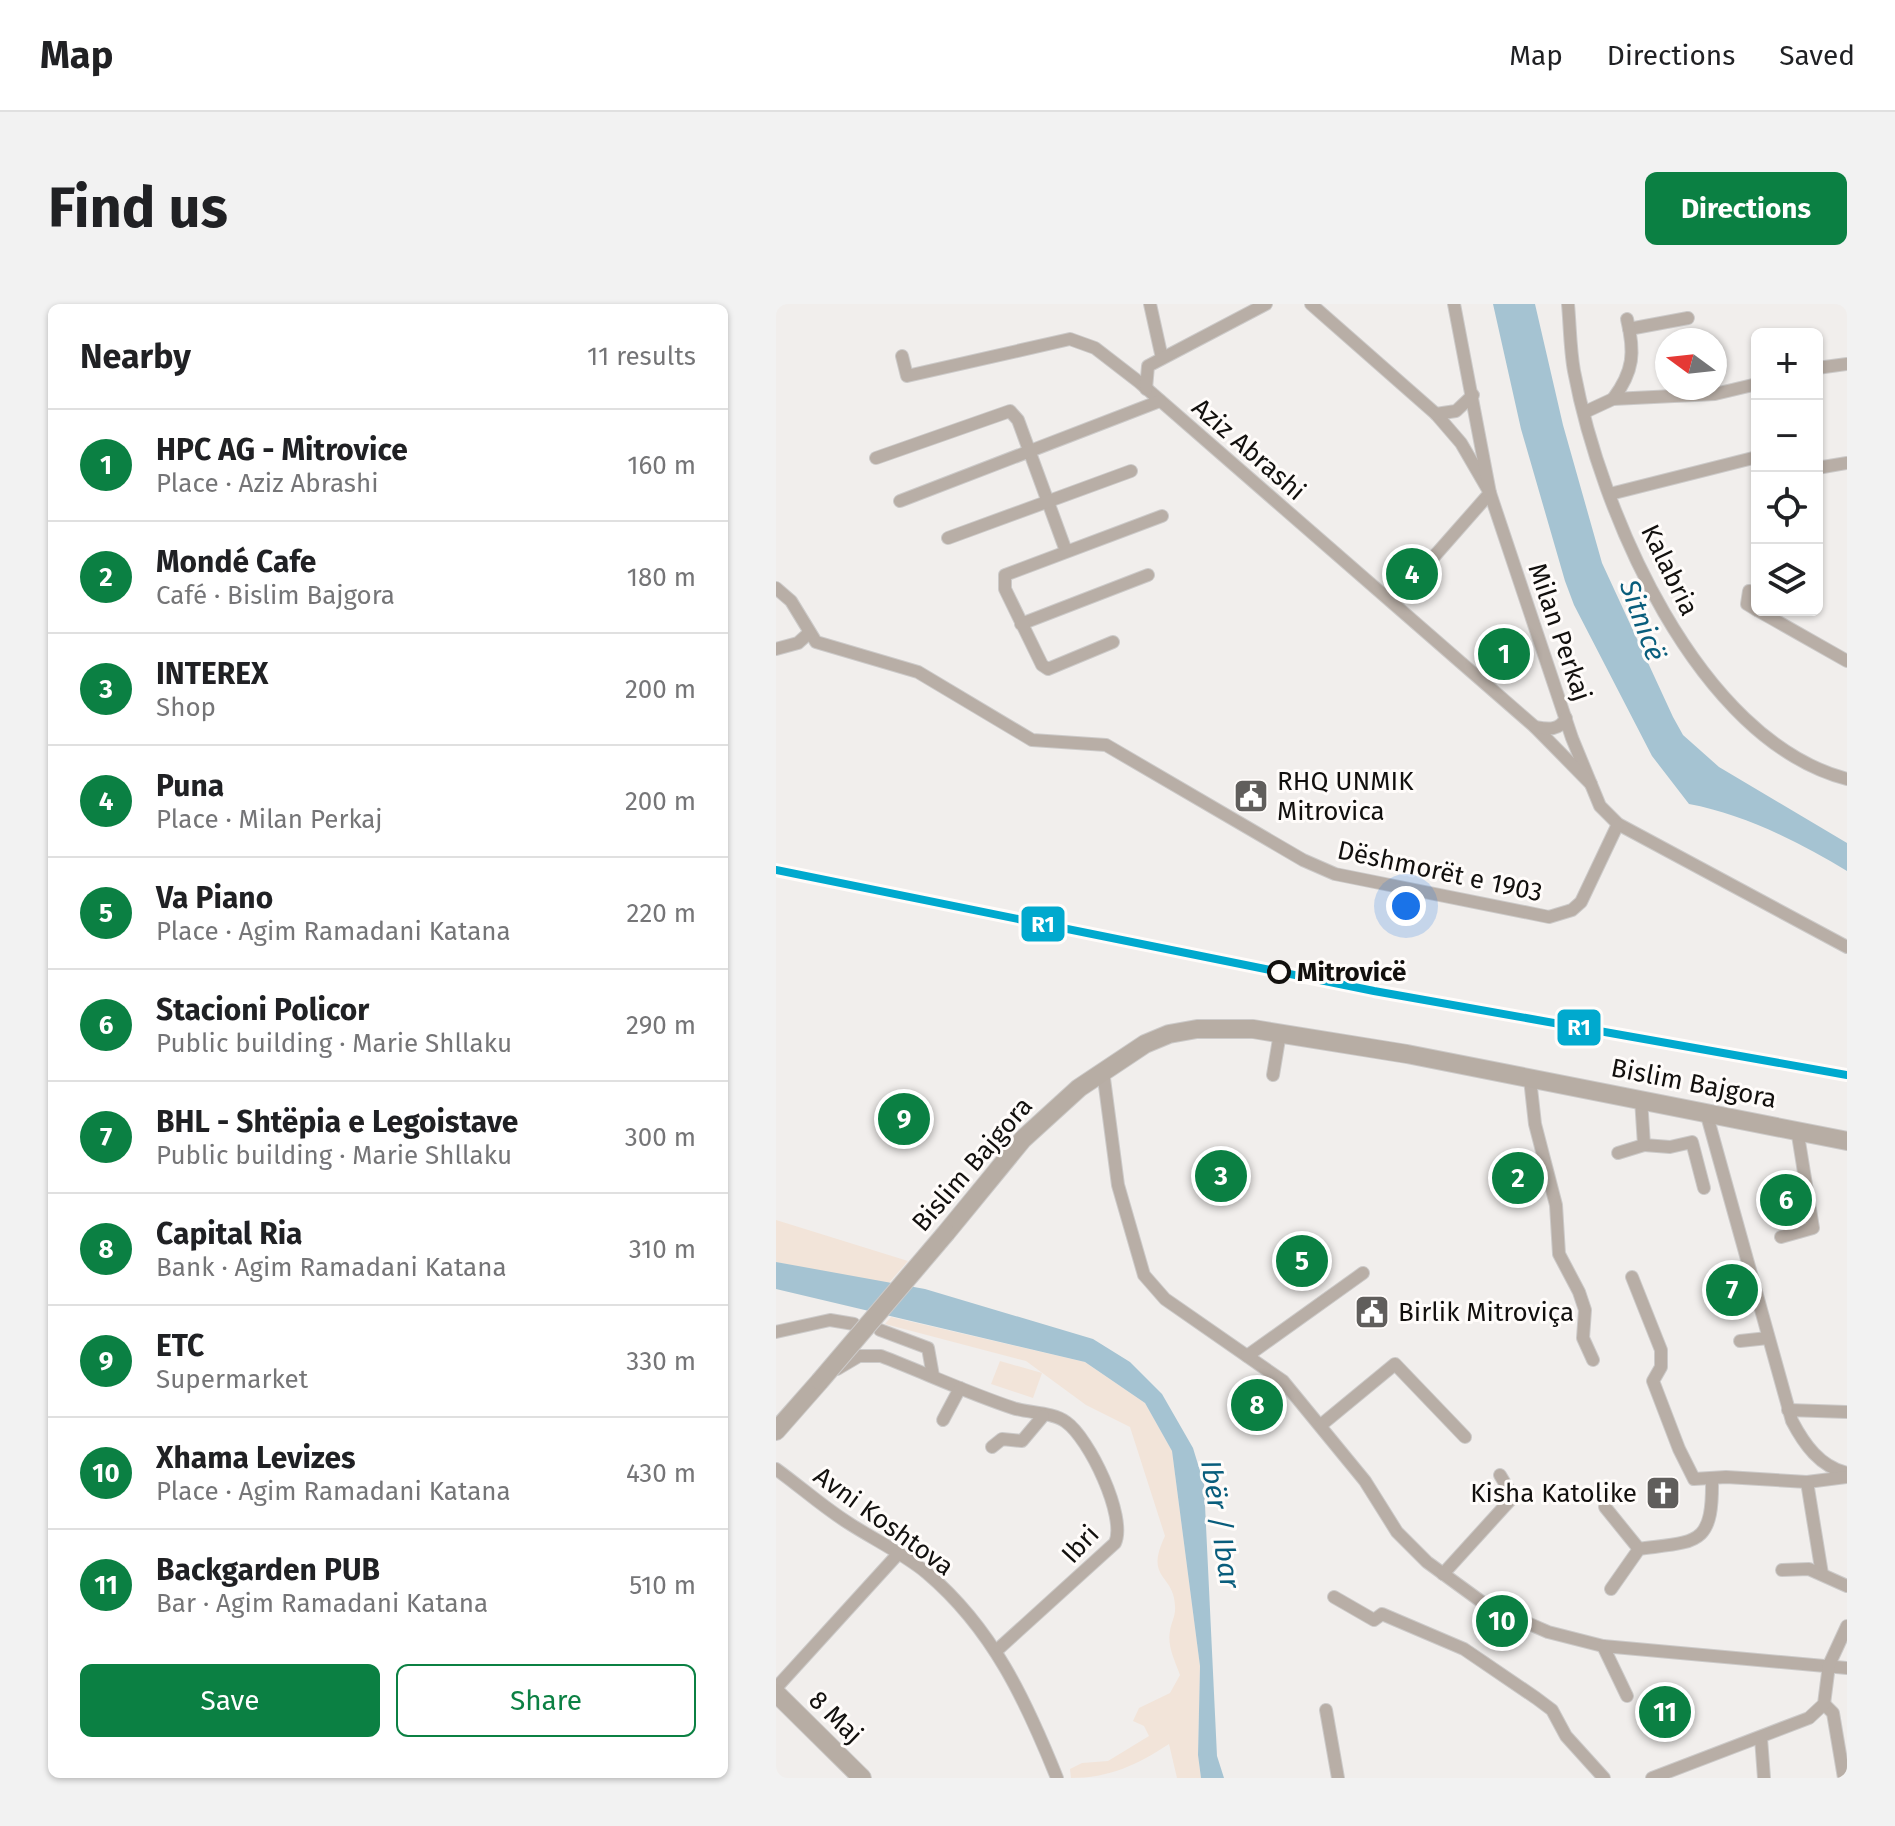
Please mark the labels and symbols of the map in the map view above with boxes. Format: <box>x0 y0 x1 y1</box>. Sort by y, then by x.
north arrow <box>1655 328 1727 400</box>
street label: Aziz Abrashi <box>1186 392 1312 507</box>
street label: Kalabria <box>1634 520 1705 621</box>
pin: 4 <box>1386 544 1438 604</box>
street label: Milan Perkaj <box>1521 559 1598 705</box>
water label: Sitnicë <box>1612 574 1673 666</box>
pin: 1 <box>1478 624 1530 684</box>
place label: RHQ UNMIK Mitrovica <box>1277 766 1414 827</box>
public building icon: RHQ UNMIK Mitrovica <box>1232 777 1270 815</box>
street label: Dëshmorët e 1903 <box>1335 835 1545 908</box>
your location <box>1386 886 1426 926</box>
line badge: R1 <box>1020 905 1066 943</box>
text: R1 <box>1031 911 1055 938</box>
place label: Mitrovicë <box>1297 957 1406 988</box>
marker: Mitrovicë <box>1268 961 1290 983</box>
line badge: R1 <box>1556 1008 1602 1047</box>
text: R1 <box>1567 1014 1591 1041</box>
street label: Bislim Bajgora <box>1609 1052 1779 1115</box>
pin: 9 <box>878 1089 930 1149</box>
street label: Bislim Bajgora <box>906 1091 1039 1238</box>
pin: 3 <box>1195 1146 1247 1206</box>
pin: 2 <box>1492 1148 1544 1208</box>
pin: 6 <box>1760 1170 1812 1230</box>
pin: 5 <box>1276 1231 1328 1291</box>
pin: 7 <box>1706 1260 1758 1320</box>
public building icon: Birlik Mitroviça <box>1353 1293 1391 1331</box>
place label: Birlik Mitroviça <box>1398 1297 1574 1328</box>
pin: 8 <box>1231 1375 1283 1435</box>
water label: Ibër / Ibar <box>1194 1458 1247 1592</box>
street label: Avni Koshtova <box>808 1460 960 1583</box>
church icon: Kisha Katolike <box>1644 1474 1682 1512</box>
place label: Kisha Katolike <box>1470 1478 1637 1509</box>
street label: Ibri <box>1055 1519 1106 1570</box>
pin: 10 <box>1476 1591 1528 1651</box>
pin: 11 <box>1639 1682 1691 1742</box>
street label: 8 Maj <box>802 1684 869 1750</box>

